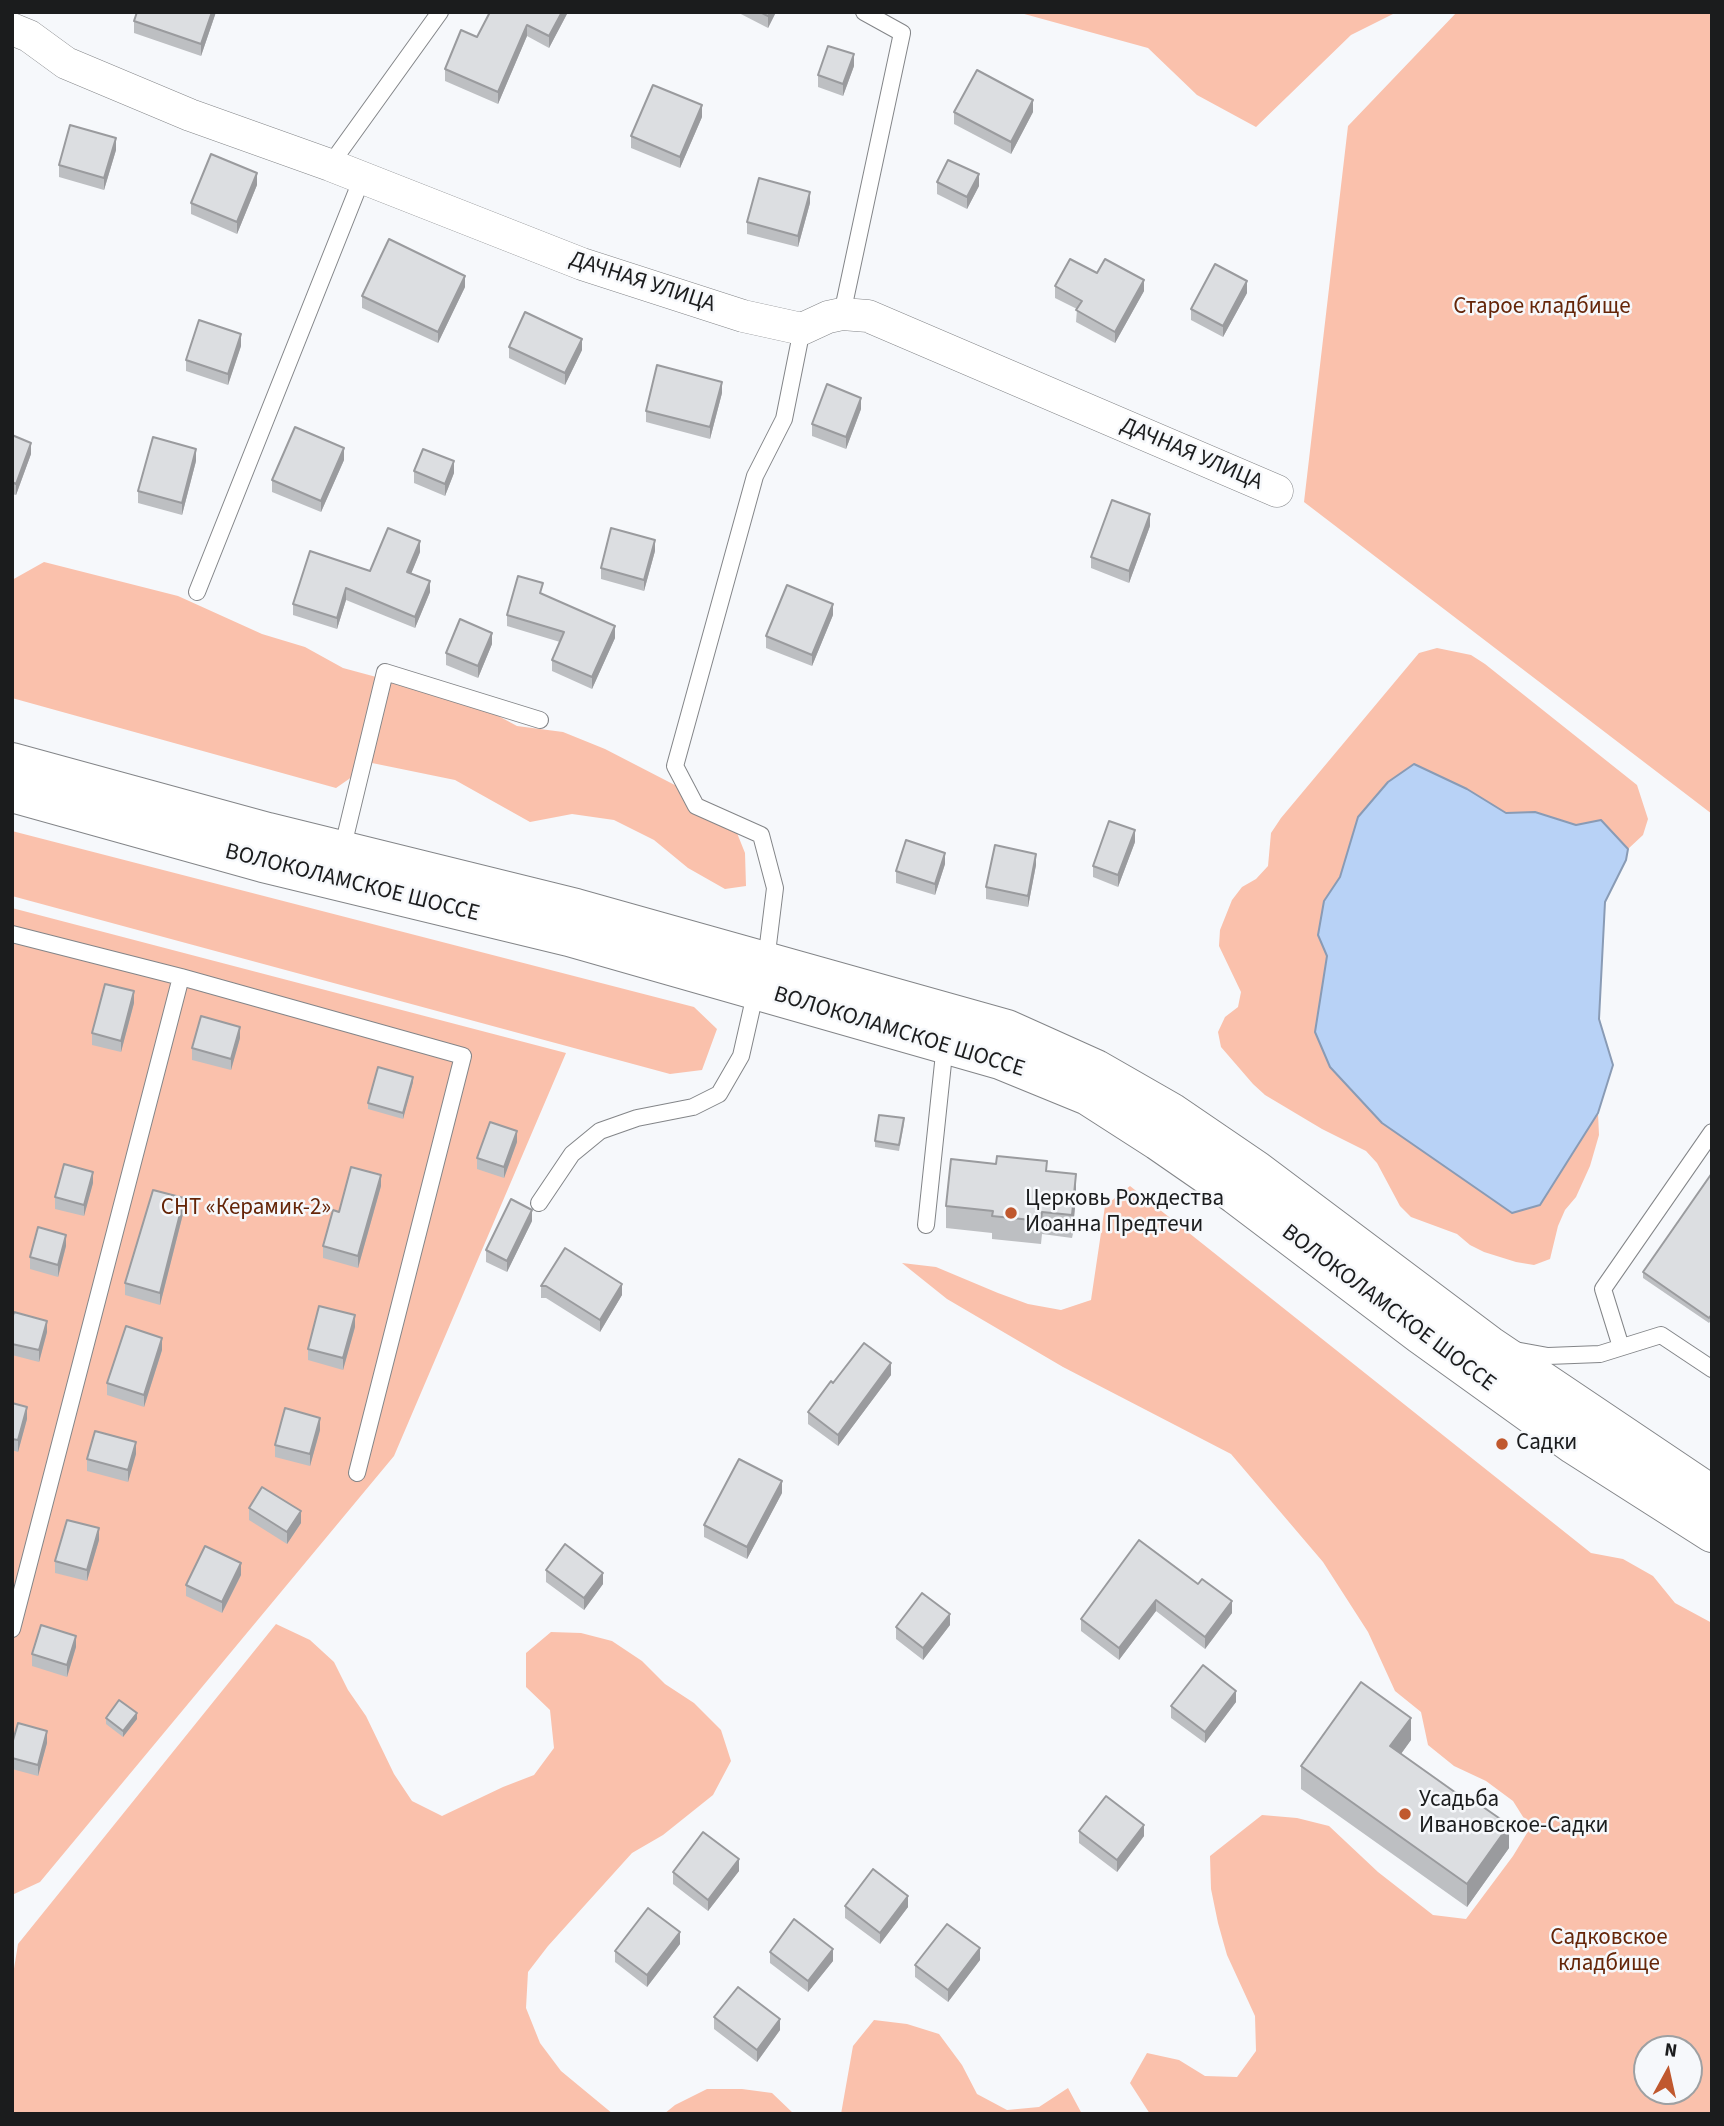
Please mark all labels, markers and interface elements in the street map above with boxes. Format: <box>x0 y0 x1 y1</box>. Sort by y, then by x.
street label: ДАЧНАЯ УЛИЦА <box>566 246 718 320</box>
park label: Старое кладбище <box>1453 294 1631 322</box>
street label: ДАЧНАЯ УЛИЦА <box>1116 413 1266 497</box>
street label: ВОЛОКОЛАМСКОЕ ШОССЕ <box>222 839 482 929</box>
street label: ВОЛОКОЛАМСКОЕ ШОССЕ <box>770 982 1028 1084</box>
place label: Церковь Рождества Иоанна Предтечи <box>1025 1186 1224 1240</box>
park label: СНТ «Керамик-2» <box>161 1195 331 1223</box>
marker: Церковь Рождества Иоанна Предтечи <box>1003 1205 1019 1221</box>
street label: ВОЛОКОЛАМСКОЕ ШОССЕ <box>1275 1219 1501 1399</box>
place label: Садки <box>1516 1430 1577 1458</box>
marker: Садки <box>1494 1436 1510 1452</box>
place label: Усадьба Ивановское-Садки <box>1419 1787 1609 1841</box>
marker: Усадьба Ивановское-Садки <box>1397 1806 1413 1822</box>
park label: Садковское кладбище <box>1550 1925 1668 1979</box>
north arrow <box>1633 2035 1703 2105</box>
text: N <box>1663 2036 1679 2065</box>

